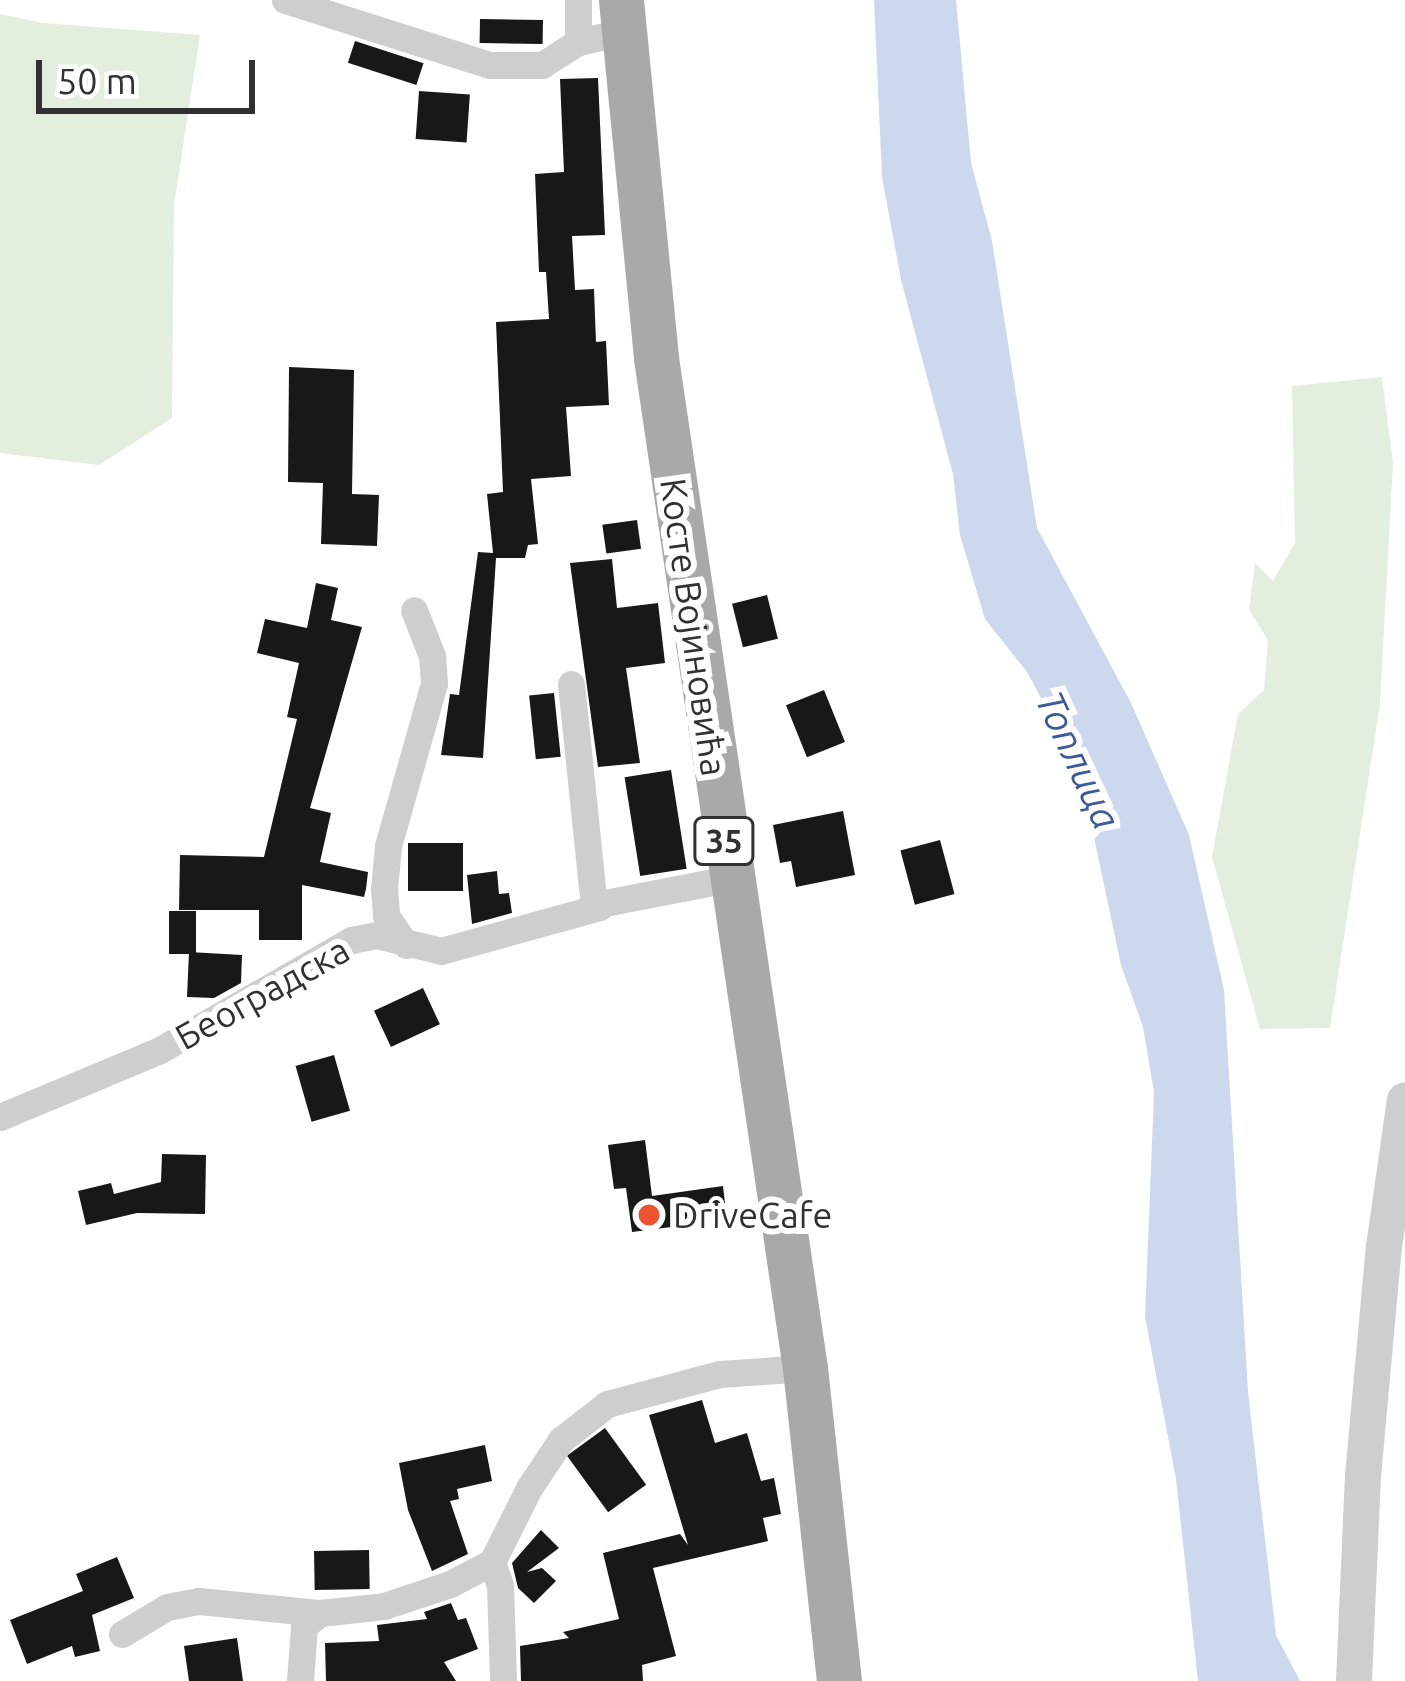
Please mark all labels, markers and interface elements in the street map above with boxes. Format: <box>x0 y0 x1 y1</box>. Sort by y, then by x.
scale bar <box>42 36 261 110</box>
text: 50 m <box>57 60 137 101</box>
street label: Косте Војиновића <box>652 475 736 779</box>
water label: Топлица <box>1026 684 1130 836</box>
road number: 35 <box>691 814 757 868</box>
street label: Београдска <box>168 928 356 1058</box>
place label: DriveCafe <box>673 1193 832 1237</box>
marker: DriveCafe <box>636 1202 662 1228</box>

